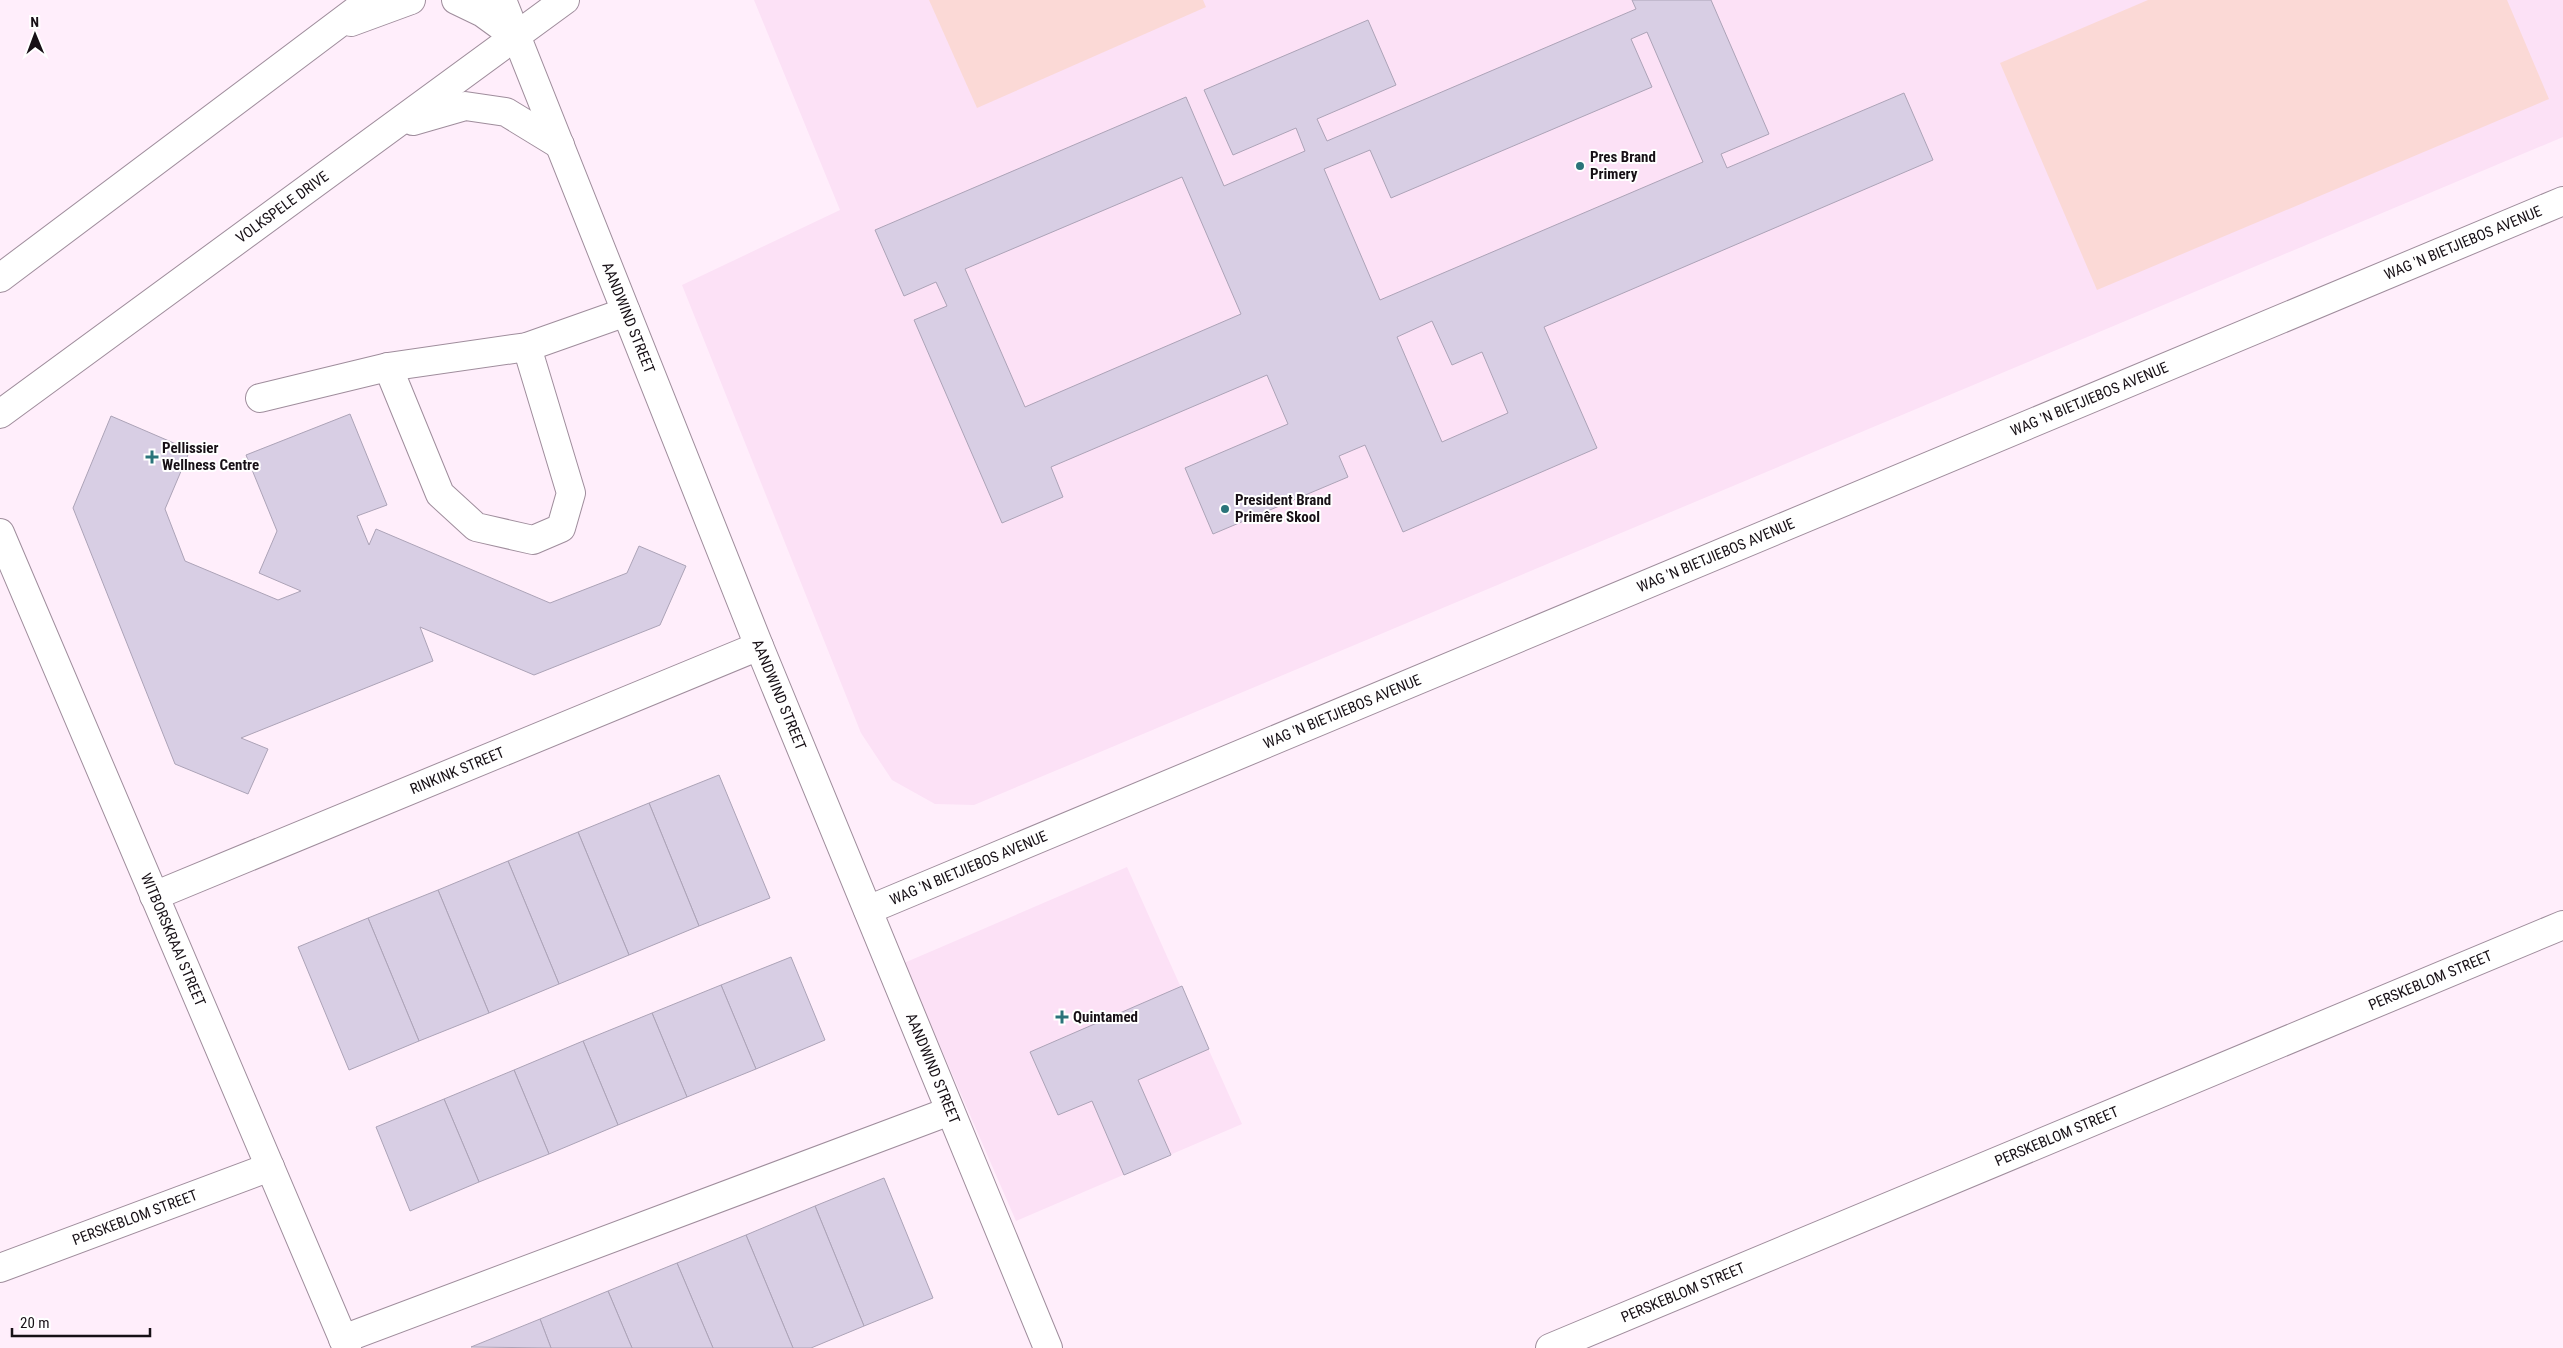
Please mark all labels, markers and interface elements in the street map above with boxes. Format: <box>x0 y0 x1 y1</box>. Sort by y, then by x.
north arrow <box>10 10 60 60</box>
text: N <box>30 14 39 30</box>
place label: Pres Brand Primery <box>1590 148 1656 183</box>
marker: Pres Brand Primery <box>1574 160 1586 172</box>
street label: VOLKSPELE DRIVE <box>232 167 332 247</box>
street label: WAG 'N BIETJIEBOS AVENUE <box>2382 202 2545 284</box>
street label: AANDWIND STREET <box>598 260 659 376</box>
street label: WAG 'N BIETJIEBOS AVENUE <box>2008 358 2171 440</box>
place label: Pellissier Wellness Centre <box>162 439 259 474</box>
marker: Pellissier Wellness Centre <box>146 451 158 463</box>
place label: President Brand Primêre Skool <box>1235 491 1331 526</box>
marker: President Brand Primêre Skool <box>1219 503 1231 515</box>
street label: WAG 'N BIETJIEBOS AVENUE <box>1634 514 1797 596</box>
street label: AANDWIND STREET <box>748 637 810 753</box>
street label: WAG 'N BIETJIEBOS AVENUE <box>1261 671 1424 753</box>
street label: RINKINK STREET <box>407 743 507 798</box>
street label: WAG 'N BIETJIEBOS AVENUE <box>887 827 1050 909</box>
street label: WITBORSKRAAI STREET <box>137 870 209 1009</box>
street label: PERSKEBLOM STREET <box>2366 947 2495 1014</box>
place label: Quintamed <box>1073 1008 1138 1026</box>
street label: AANDWIND STREET <box>902 1010 964 1127</box>
marker: Quintamed <box>1055 1010 1069 1024</box>
street label: PERSKEBLOM STREET <box>1992 1103 2121 1170</box>
street label: PERSKEBLOM STREET <box>70 1186 200 1249</box>
street label: PERSKEBLOM STREET <box>1618 1259 1748 1326</box>
scale bar <box>12 1306 150 1338</box>
text: 20 m <box>20 1314 50 1332</box>

